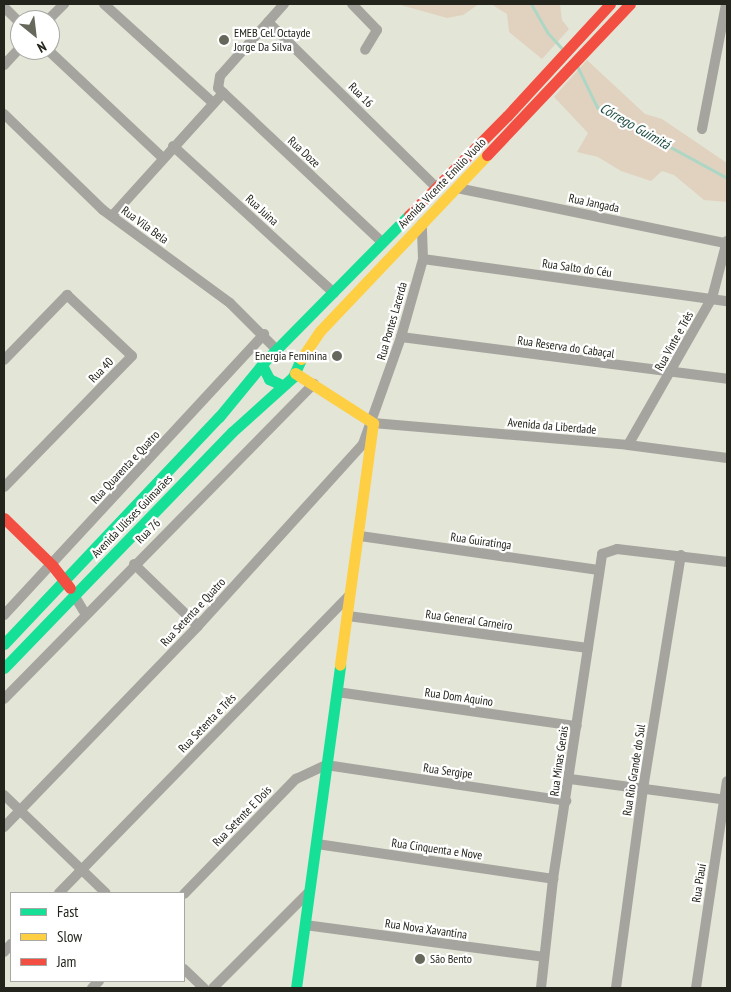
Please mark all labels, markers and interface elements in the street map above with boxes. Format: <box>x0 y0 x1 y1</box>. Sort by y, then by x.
north arrow <box>10 10 60 60</box>
place label: EMEB Cel. Octayde Jorge Da Silva <box>234 26 311 54</box>
marker: EMEB Cel. Octayde Jorge Da Silva <box>218 34 230 46</box>
text: N <box>34 38 49 57</box>
street label: Rua 16 <box>346 80 376 110</box>
water label: Córrego Guimitá <box>597 99 673 153</box>
street label: Rua Doze <box>285 134 323 170</box>
street label: Avenida Vicente Emilio Vuolo <box>395 135 489 231</box>
street label: Rua Jangada <box>567 191 621 215</box>
street label: Rua Juina <box>243 192 281 228</box>
street label: Rua Vila Bela <box>119 203 171 247</box>
street label: Rua Salto do Céu <box>541 256 613 280</box>
street label: Rua Pontes Lacerda <box>374 280 410 362</box>
street label: Rua Vinte e Três <box>652 308 696 374</box>
street label: Rua Reserva do Cabaçal <box>517 333 615 361</box>
place label: Energia Feminina <box>255 349 327 363</box>
marker: Energia Feminina <box>331 350 343 362</box>
street label: Rua 40 <box>86 355 116 385</box>
street label: Avenida da Liberdade <box>507 415 597 437</box>
street label: Rua Quarenta e Quatro <box>87 427 163 507</box>
street label: Avenida Ulisses Guimarães <box>89 471 175 561</box>
street label: Rua 76 <box>133 516 163 546</box>
street label: Rua Guiratinga <box>450 530 512 552</box>
street label: Rua Setenta e Quatro <box>158 575 228 649</box>
street label: Rua General Carneiro <box>425 607 513 633</box>
street label: Rua Dom Aquino <box>424 685 494 709</box>
street label: Rua Setenta e Três <box>175 690 239 756</box>
street label: Rua Rio Grande do Sul <box>620 723 648 817</box>
street label: Rua Minas Gerais <box>547 725 571 797</box>
street label: Rua Sergipe <box>422 760 474 782</box>
street label: Rua Setente E Dois <box>210 783 274 849</box>
street label: Rua Cinquenta e Nove <box>391 835 483 863</box>
street label: Rua Piauí <box>689 863 709 903</box>
legend <box>10 892 185 982</box>
text: Fast <box>57 902 78 921</box>
street label: Rua Nova Xavantina <box>384 916 468 942</box>
text: Slow <box>57 927 82 946</box>
text: Jam <box>57 952 76 971</box>
place label: São Bento <box>430 952 472 966</box>
marker: São Bento <box>414 953 426 965</box>

